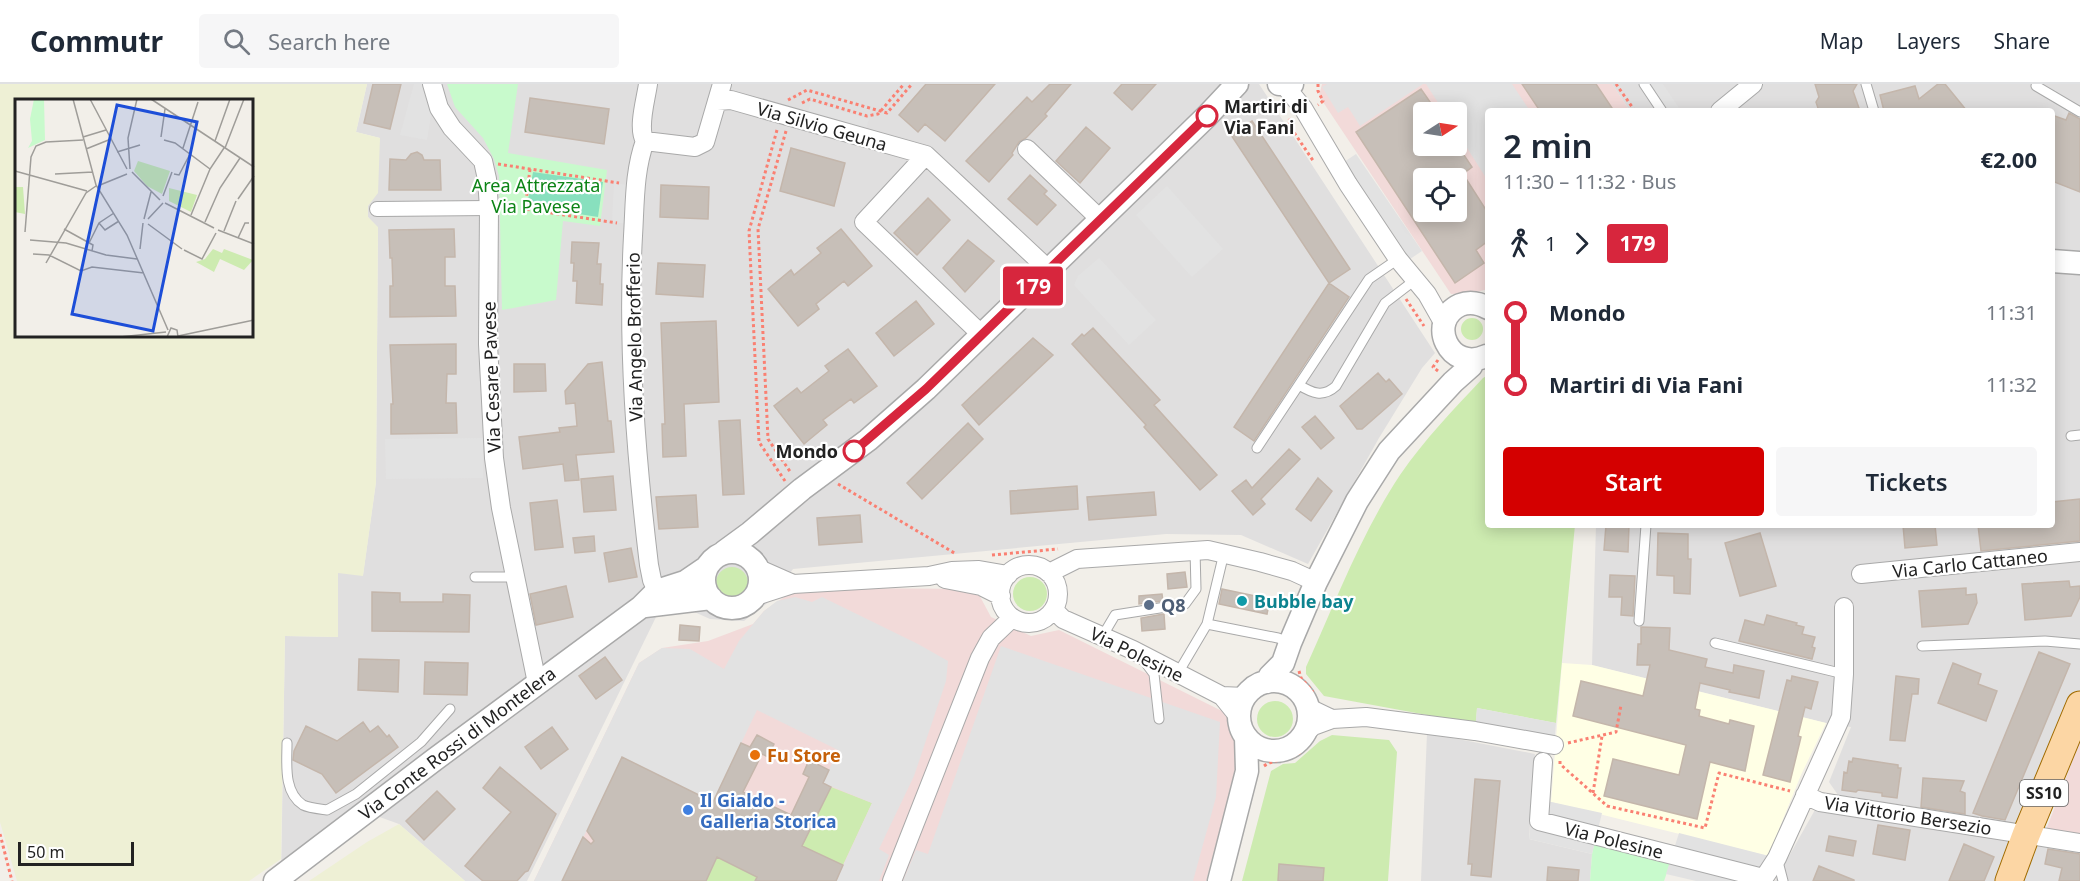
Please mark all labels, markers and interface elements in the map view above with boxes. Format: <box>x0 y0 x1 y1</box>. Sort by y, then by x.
search box <box>199 14 619 68</box>
text: Commutr <box>30 22 163 60</box>
icon: search <box>220 25 253 58</box>
text: Search here <box>268 26 390 56</box>
text: Map <box>1820 27 1864 55</box>
text: Layers <box>1897 27 1961 55</box>
text: Share <box>1994 27 2050 55</box>
place label: Martiri di Via Fani <box>1224 94 1308 139</box>
street label: Via Silvio Geuna <box>754 96 890 156</box>
inset map <box>15 99 254 338</box>
north arrow <box>1413 102 1467 156</box>
map controls <box>1413 102 1467 222</box>
marker: Martiri di Via Fani <box>1196 105 1218 127</box>
text: 2 min <box>1503 123 1593 168</box>
text: €2.00 <box>1980 144 2037 174</box>
button: locate <box>1413 168 1467 222</box>
text: 11:30 – 11:32 · Bus <box>1503 168 1676 195</box>
park label: Area Attrezzata Via Pavese <box>472 173 600 218</box>
icon: walk <box>1503 227 1536 260</box>
icon: forward <box>1565 227 1598 260</box>
text: 179 <box>1619 229 1656 257</box>
text: 1 <box>1545 230 1556 257</box>
street label: Via Angelo Brofferio <box>621 252 647 422</box>
line badge: 179 <box>998 266 1068 306</box>
text: 179 <box>1015 272 1051 300</box>
text: Mondo <box>1549 297 1625 327</box>
text: 11:31 <box>1986 299 2037 326</box>
street label: Via Cesare Pavese <box>476 301 506 453</box>
text: Martiri di Via Fani <box>1549 369 1743 399</box>
text: 11:32 <box>1986 371 2037 398</box>
place label: Mondo <box>775 439 838 463</box>
marker: Mondo <box>843 440 865 462</box>
button: Start <box>1503 447 1764 516</box>
button: Tickets <box>1776 447 2037 516</box>
street label: Via Carlo Cattaneo <box>1891 543 2049 583</box>
place label: Bubble bay <box>1254 589 1354 613</box>
place label: Q8 <box>1161 593 1186 617</box>
marker: Bubble bay <box>1235 594 1249 608</box>
marker: Q8 <box>1142 598 1156 612</box>
street label: Via Polesine <box>1086 621 1188 687</box>
street label: Via Conte Rossi di Montelera <box>354 661 560 825</box>
place label: Fu Store <box>767 743 841 767</box>
marker: Fu Store <box>748 748 762 762</box>
road number: SS10 <box>2020 780 2068 806</box>
place label: Il Gialdo - Galleria Storica <box>700 788 837 833</box>
street label: Via Vittorio Bersezio <box>1823 790 1993 840</box>
marker: Il Gialdo - Galleria Storica <box>681 803 695 817</box>
street label: Via Polesine <box>1562 816 1666 864</box>
scale bar <box>18 839 134 866</box>
text: 50 m <box>27 841 64 863</box>

